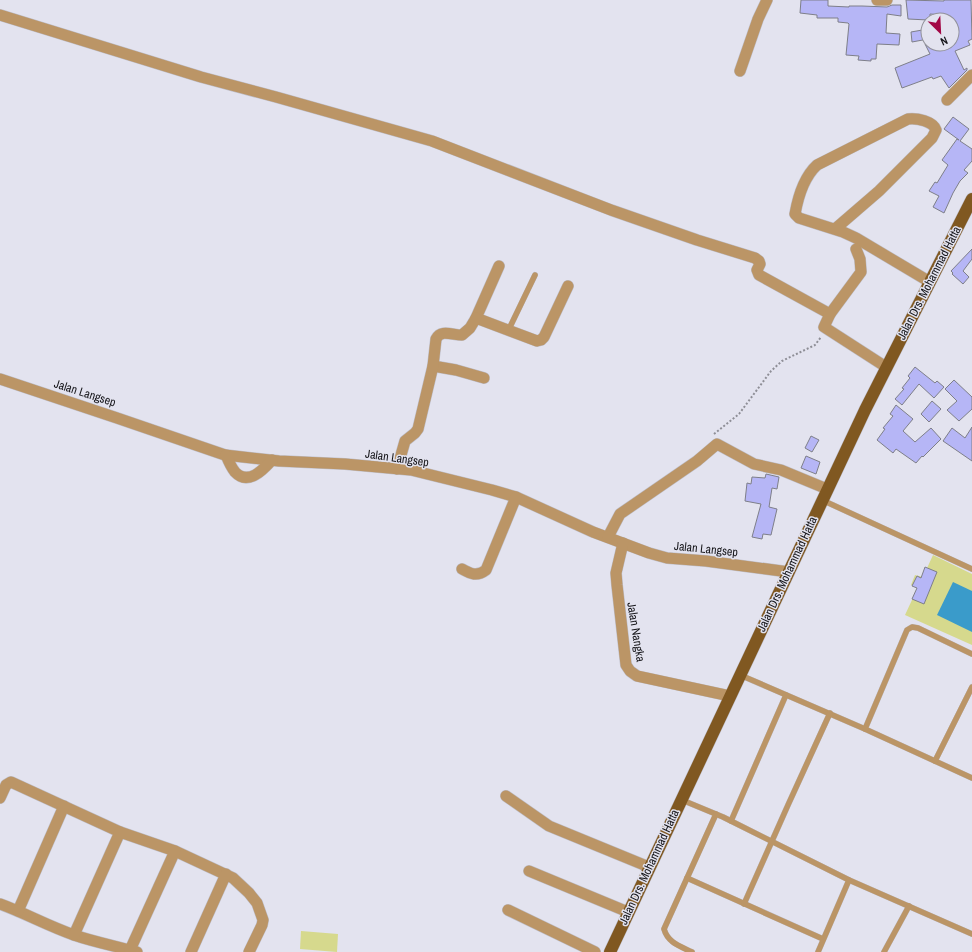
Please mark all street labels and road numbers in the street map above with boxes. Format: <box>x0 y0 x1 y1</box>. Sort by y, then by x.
street label: Jalan Drs. Mohammad Hatta <box>893 223 965 342</box>
street label: Jalan Langsep <box>52 376 118 410</box>
street label: Jalan Langsep <box>364 446 430 470</box>
street label: Jalan Drs. Mohammad Hatta <box>753 513 821 634</box>
street label: Jalan Langsep <box>673 538 739 560</box>
street label: Jalan Nangka <box>623 601 649 663</box>
street label: Jalan Drs. Mohammad Hatta <box>615 806 683 927</box>

